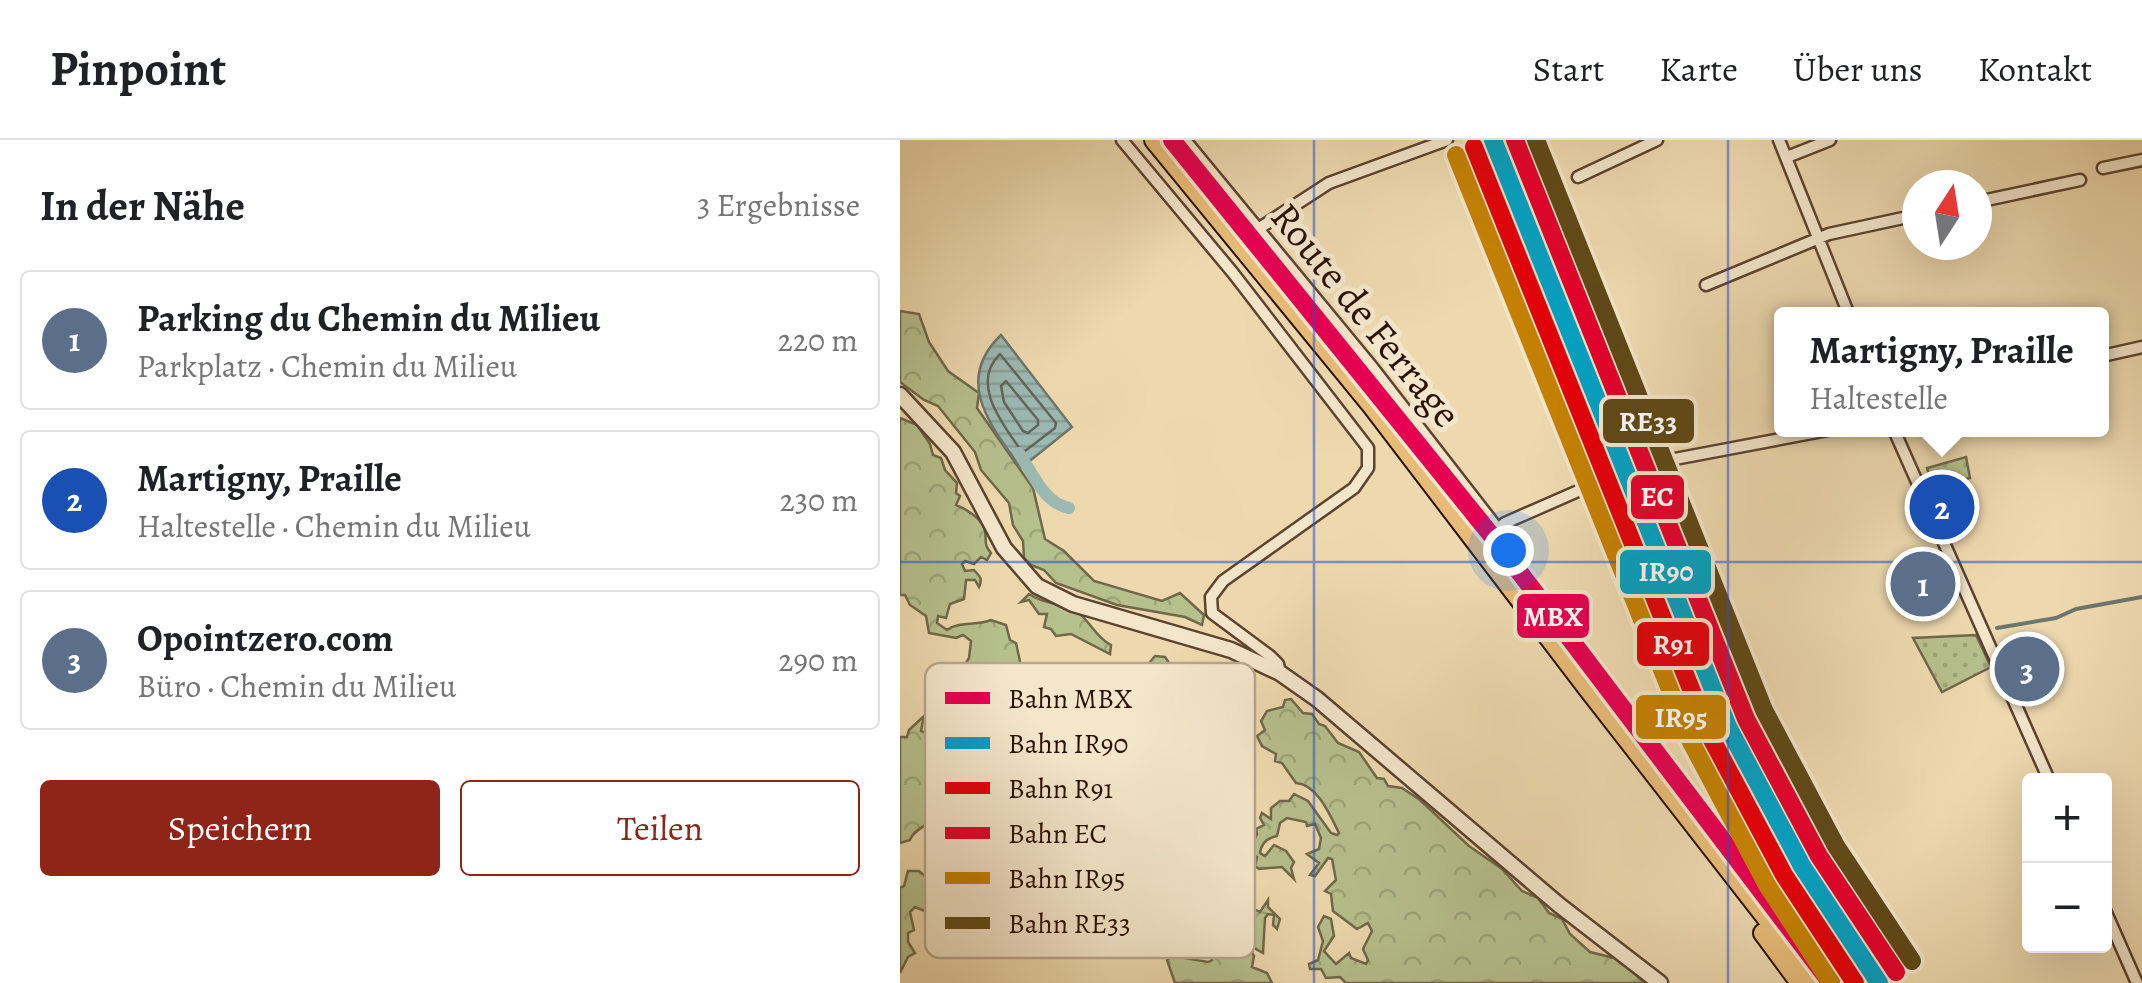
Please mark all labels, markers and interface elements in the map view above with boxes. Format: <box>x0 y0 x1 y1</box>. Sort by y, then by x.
text: Pinpoint <box>50 36 226 102</box>
text: Start <box>1533 45 1604 93</box>
text: Karte <box>1659 45 1738 93</box>
text: Über uns <box>1793 45 1923 93</box>
text: Kontakt <box>1978 45 2092 93</box>
north arrow <box>1902 170 1992 260</box>
text: In der Nähe <box>40 177 245 234</box>
text: 3 Ergebnisse <box>697 183 860 227</box>
street label: Route de Ferrage <box>1258 191 1474 439</box>
text: Parking du Chemin du Milieu <box>137 292 600 344</box>
popup <box>1774 307 2109 437</box>
text: 1 <box>69 318 80 362</box>
text: 220 m <box>778 318 858 362</box>
text: Martigny, Praille <box>1809 324 2074 376</box>
text: Parkplatz · Chemin du Milieu <box>137 344 517 388</box>
text: Haltestelle <box>1809 376 1948 420</box>
line badge: RE33 <box>1601 397 1696 445</box>
text: RE33 <box>1619 403 1677 441</box>
text: Martigny, Praille <box>137 452 402 504</box>
pin: 2 <box>1910 470 1974 544</box>
line badge: EC <box>1629 473 1686 521</box>
text: 2 <box>67 478 82 522</box>
text: 230 m <box>779 478 858 522</box>
text: EC <box>1640 478 1674 516</box>
text: Haltestelle · Chemin du Milieu <box>137 504 531 548</box>
your location <box>1483 525 1534 576</box>
pin: 1 <box>1890 546 1956 622</box>
line badge: IR90 <box>1618 548 1713 596</box>
text: IR90 <box>1638 553 1694 591</box>
line badge: MBX <box>1515 592 1591 640</box>
text: MBX <box>1523 598 1583 636</box>
text: Opointzero.com <box>137 612 393 664</box>
line badge: R91 <box>1635 620 1711 668</box>
text: R91 <box>1653 626 1693 664</box>
pin: 3 <box>1994 632 2060 706</box>
text: 3 <box>68 638 81 682</box>
text: 290 m <box>778 638 858 682</box>
legend <box>925 663 1255 958</box>
text: Büro · Chemin du Milieu <box>137 664 456 708</box>
text: Bahn MBX <box>1008 680 1133 718</box>
line badge: IR95 <box>1634 693 1728 741</box>
text: IR95 <box>1654 699 1708 737</box>
text: Bahn IR90 <box>1008 725 1129 763</box>
text: Bahn R91 <box>1008 770 1113 808</box>
map controls <box>2022 773 2112 953</box>
button: + <box>2022 773 2112 863</box>
button: Speichern <box>40 780 440 876</box>
button: Teilen <box>460 780 860 876</box>
text: Bahn EC <box>1008 815 1107 853</box>
text: Bahn IR95 <box>1008 860 1126 898</box>
button: − <box>2022 863 2112 953</box>
text: Bahn RE33 <box>1008 905 1131 943</box>

